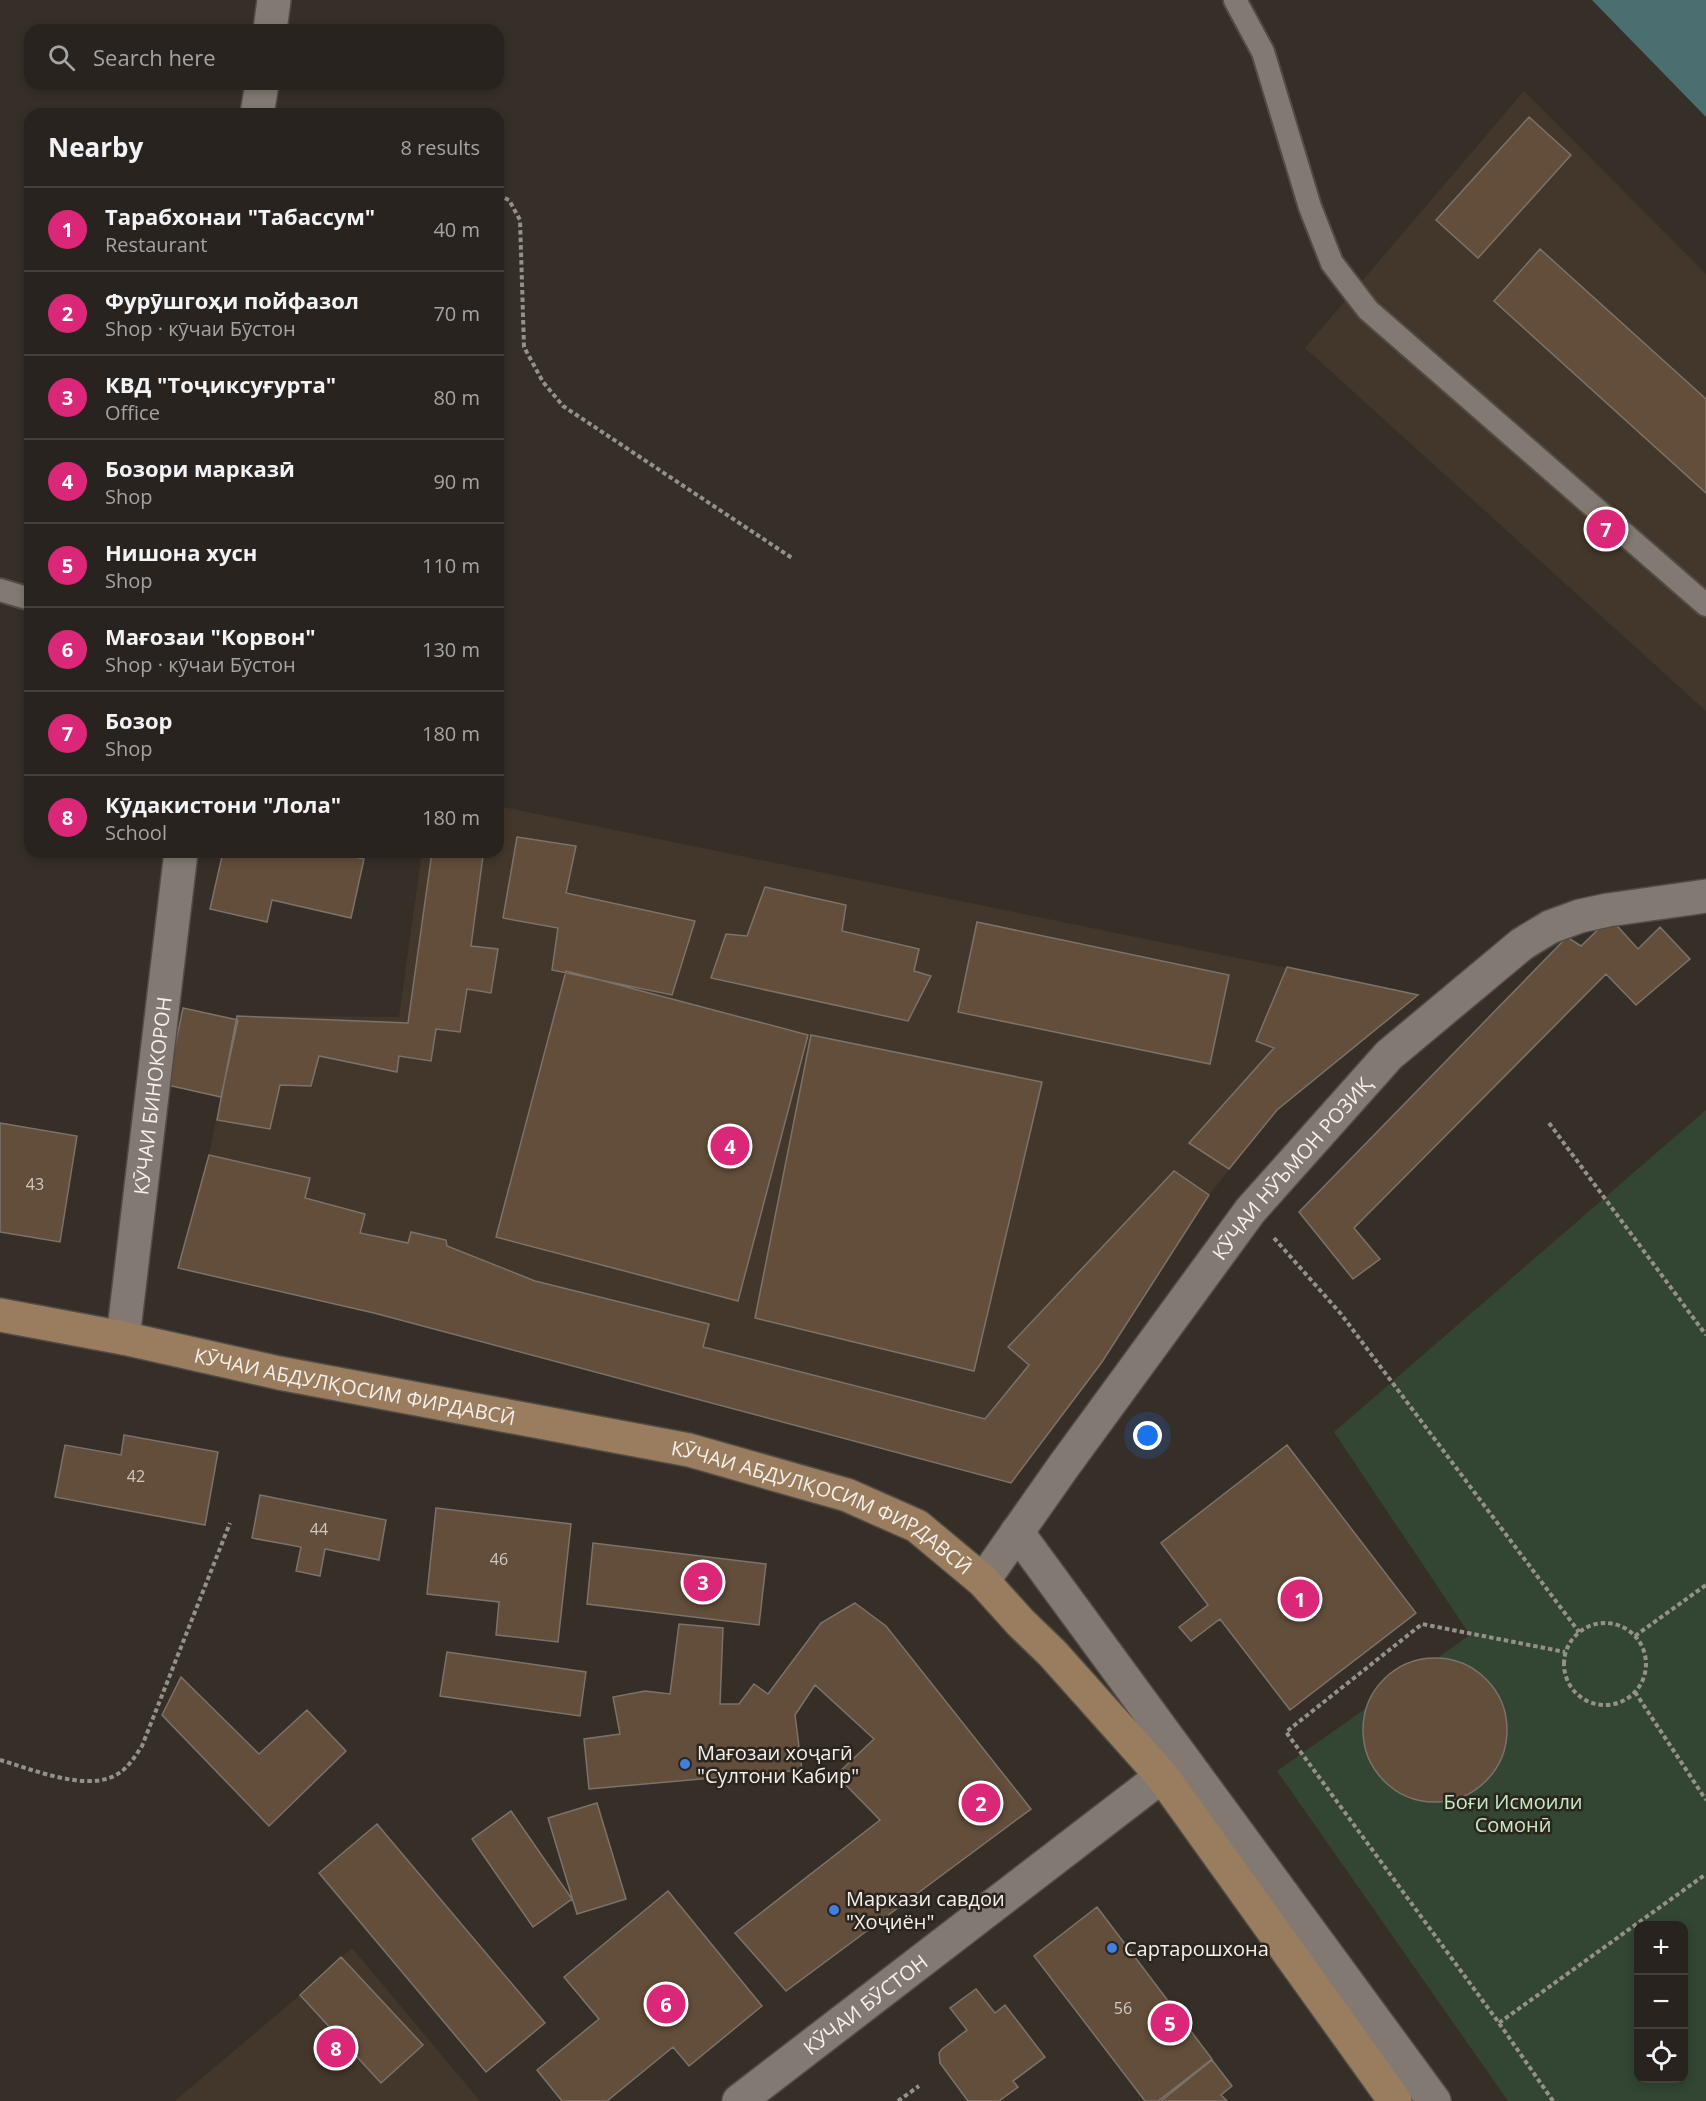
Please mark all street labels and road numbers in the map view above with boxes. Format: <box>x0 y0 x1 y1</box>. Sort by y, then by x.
street label: КӮЧАИ БИНОКОРОН <box>127 995 177 1196</box>
street label: КӮЧАИ НӮЪМОН РОЗИҚ <box>1205 1070 1377 1265</box>
street label: КӮЧАИ АБДУЛҚОСИМ ФИРДАВСӢ <box>192 1341 518 1431</box>
street label: КӮЧАИ АБДУЛҚОСИМ ФИРДАВСӢ <box>669 1434 978 1580</box>
street label: КӮЧАИ БӮСТОН <box>797 1948 933 2061</box>

